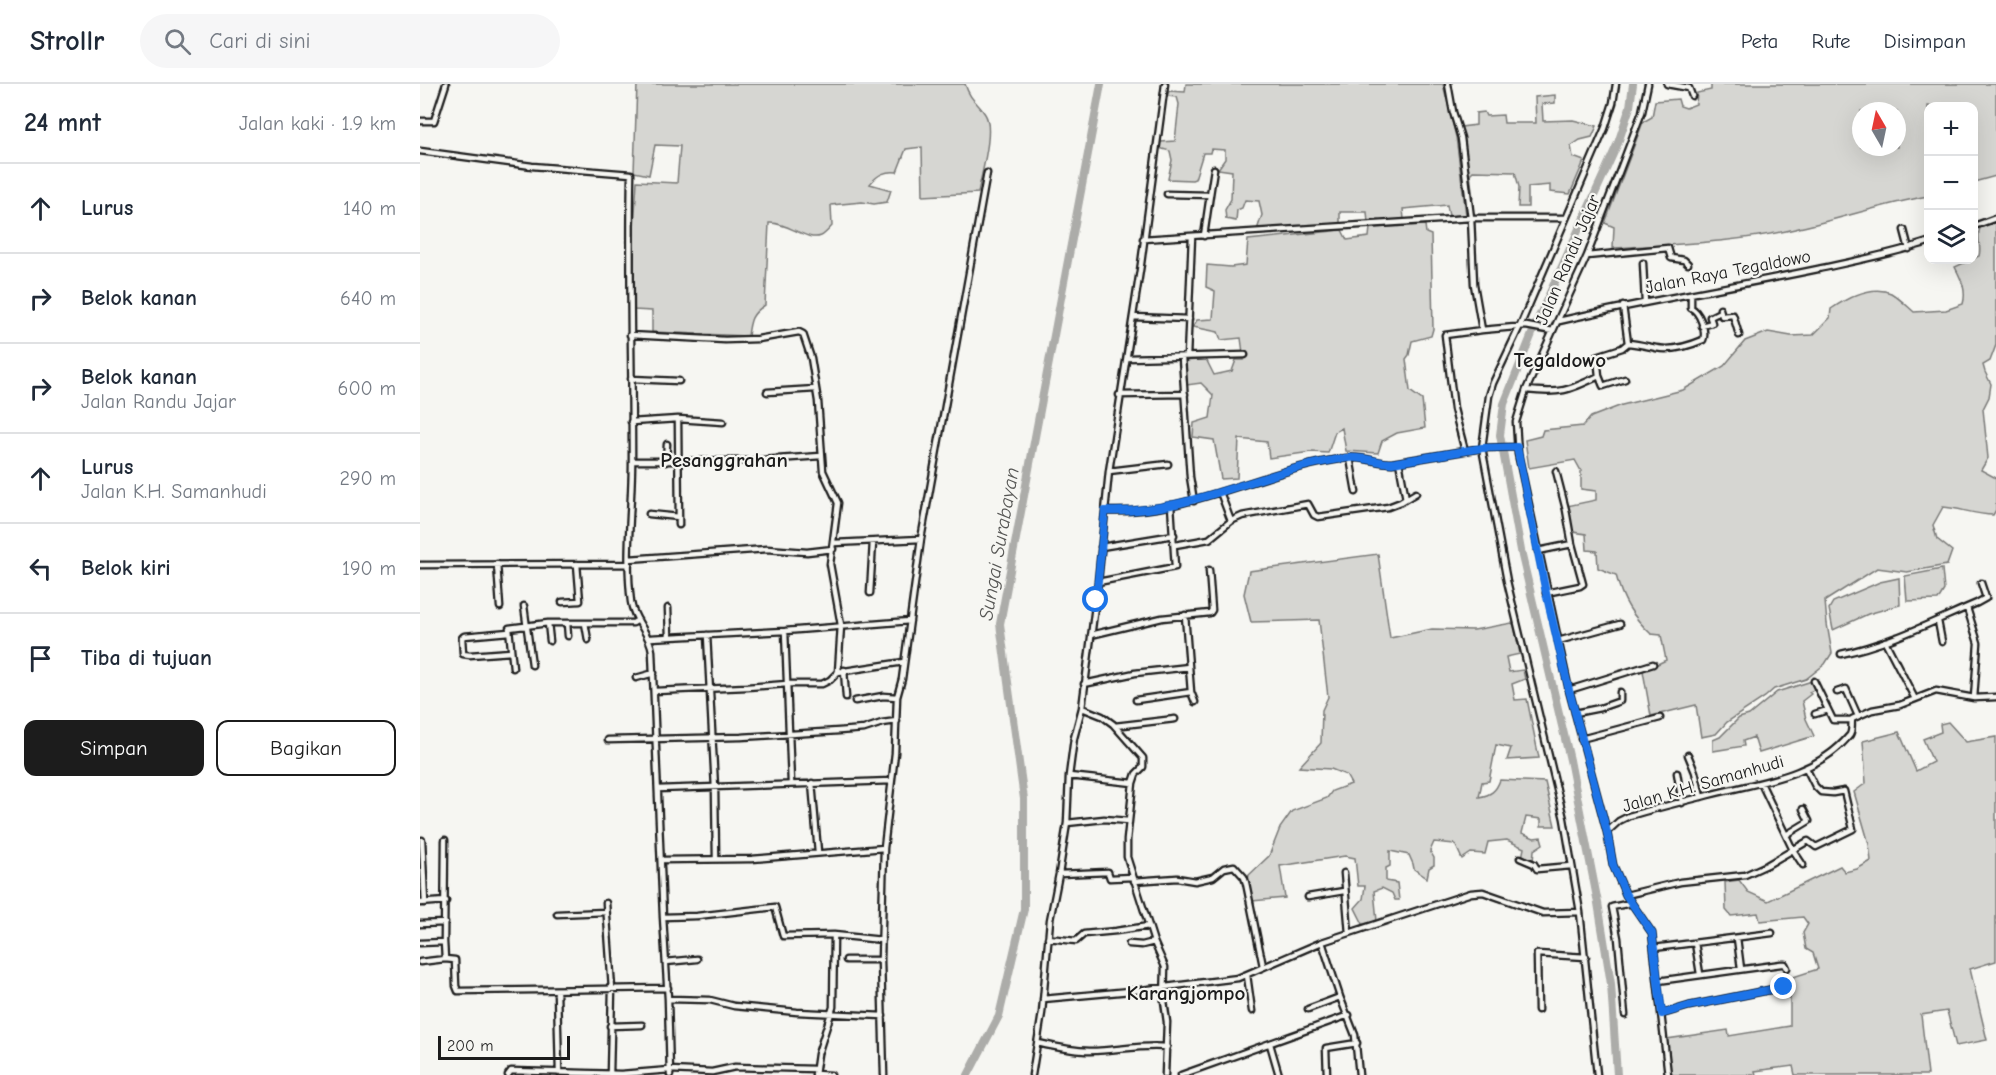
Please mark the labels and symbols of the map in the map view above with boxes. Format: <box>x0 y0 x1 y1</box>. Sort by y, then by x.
north arrow <box>1852 102 1906 156</box>
street label: Jalan Randu Jajar <box>1531 191 1605 328</box>
street label: Jalan Raya Tegaldowo <box>1643 246 1813 298</box>
district label: Tegaldowo <box>1514 348 1606 372</box>
district label: Pesanggrahan <box>660 448 788 472</box>
water label: Sungai Surabayan <box>974 466 1024 622</box>
route start <box>1082 586 1108 612</box>
street label: Jalan K.H. Samanhudi <box>1620 751 1786 817</box>
route end <box>1770 973 1796 999</box>
district label: Karangjompo <box>1127 981 1246 1005</box>
scale bar <box>438 1033 570 1060</box>

